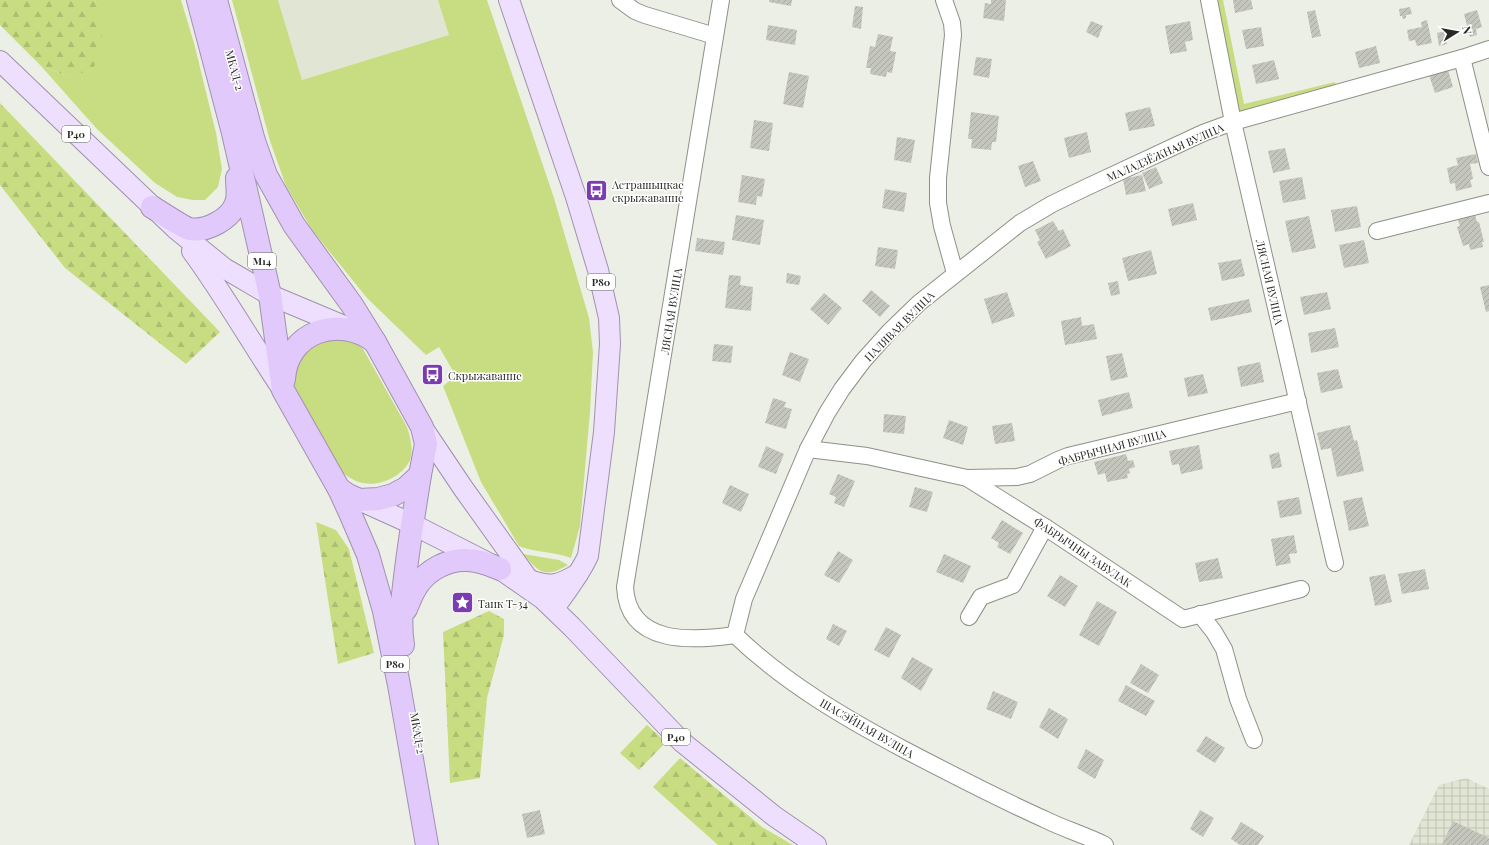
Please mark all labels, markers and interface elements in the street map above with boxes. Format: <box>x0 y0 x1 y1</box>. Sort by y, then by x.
north arrow <box>1437 12 1477 52</box>
text: N <box>1459 25 1475 35</box>
street label: МКАД-2 <box>222 48 248 92</box>
street label: МАЛАДЗЁЖНАЯ ВУЛІЦА <box>1104 119 1226 185</box>
road number: Р40 <box>62 126 90 142</box>
bus stop icon: Астрашыцкае скрыжаванне <box>583 177 609 203</box>
place label: Астрашыцкае скрыжаванне <box>611 177 684 205</box>
street label: ЛЯСНАЯ ВУЛІЦА <box>1253 237 1287 326</box>
road number: М14 <box>248 253 276 269</box>
street label: ЛЯСНАЯ ВУЛІЦА <box>657 267 685 356</box>
road number: Р80 <box>587 274 615 290</box>
street label: ПАЛЯВАЯ ВУЛІЦА <box>861 288 937 364</box>
bus stop icon: Скрыжаванне <box>419 362 445 388</box>
place label: Скрыжаванне <box>448 368 522 383</box>
street label: ФАБРЫЧНАЯ ВУЛІЦА <box>1056 425 1168 469</box>
street label: ФАБРЫЧНЫ ЗАВУЛАК <box>1031 514 1135 591</box>
place icon: Танк Т-34 <box>449 590 475 616</box>
place label: Танк Т-34 <box>478 596 529 611</box>
road number: Р80 <box>381 656 409 672</box>
street label: ШАСЭЙНАЯ ВУЛІЦА <box>817 695 917 761</box>
street label: МКАД-2 <box>407 711 429 755</box>
road number: Р40 <box>662 729 690 745</box>

